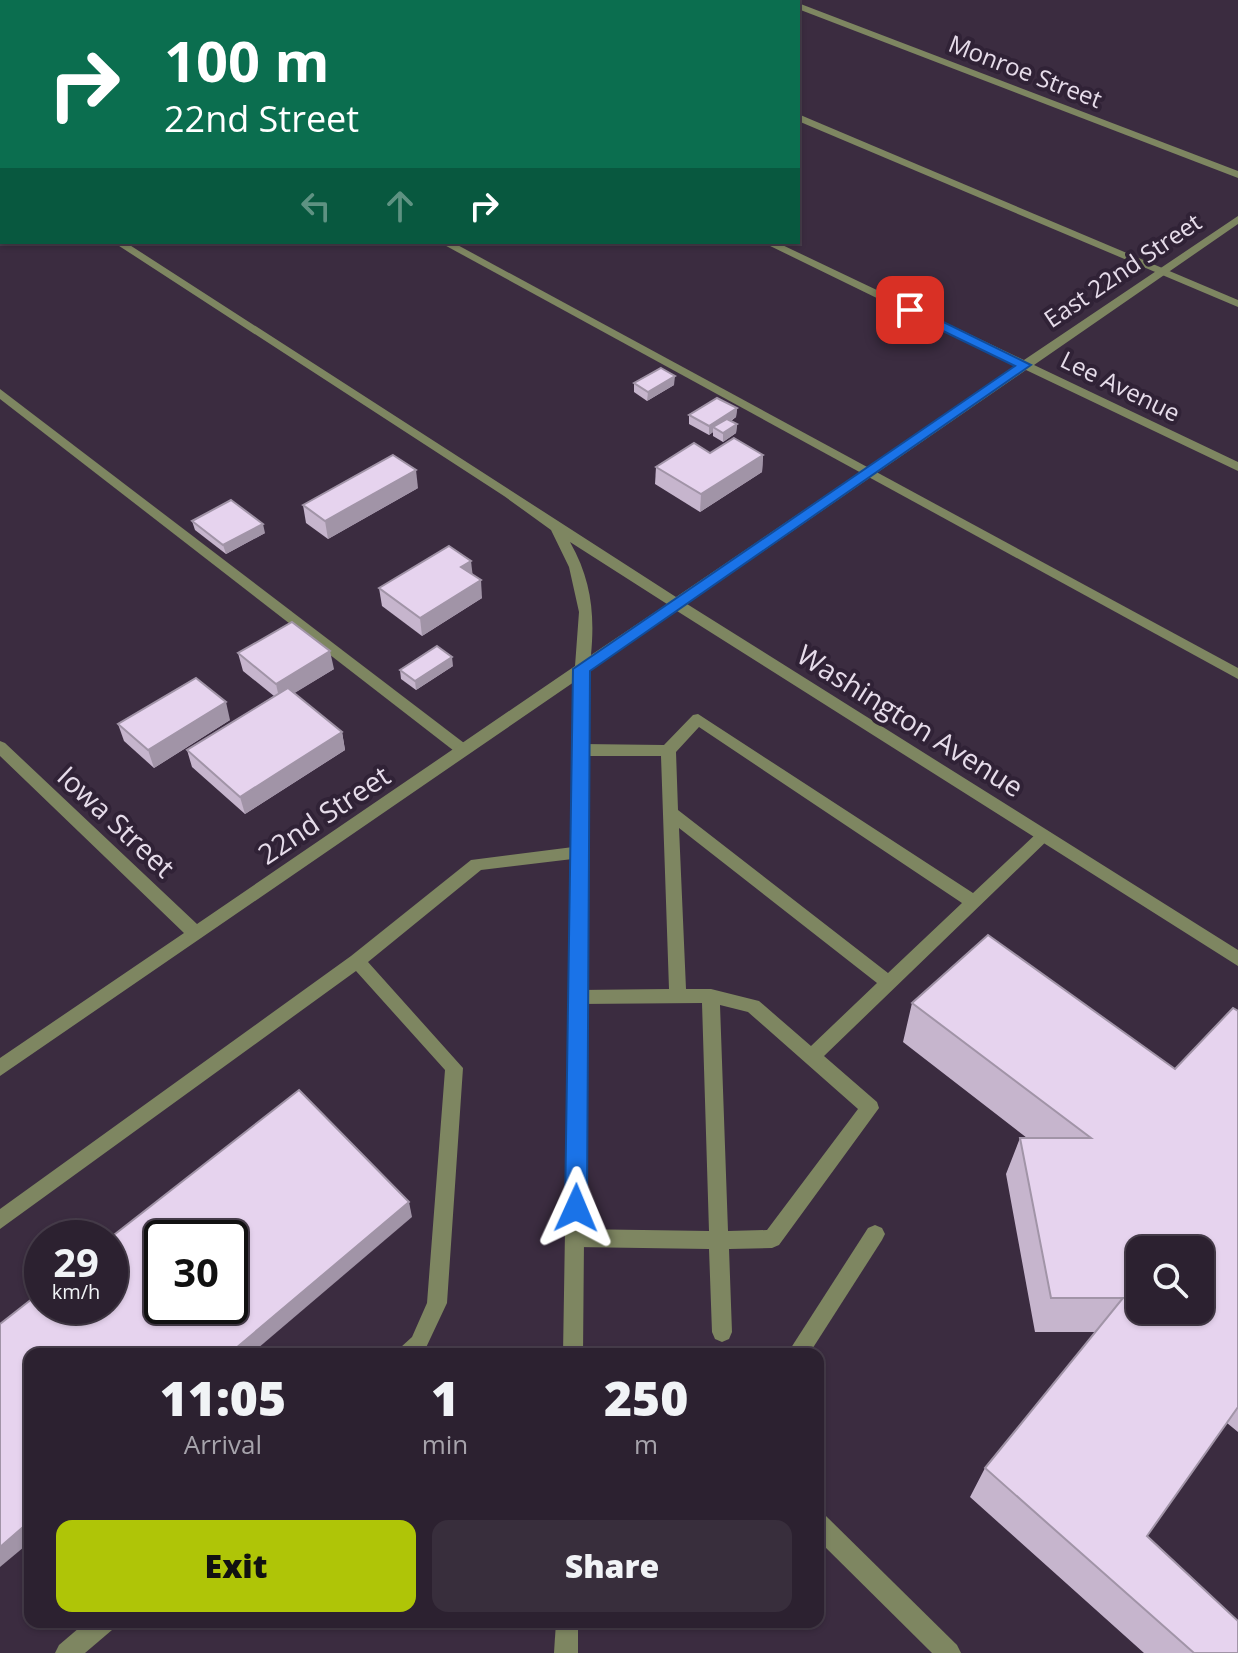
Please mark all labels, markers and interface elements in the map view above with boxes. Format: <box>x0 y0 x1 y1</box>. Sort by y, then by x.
text: 100 m <box>164 22 330 98</box>
street label: Monroe Street <box>944 26 1107 115</box>
icon: right <box>32 32 136 136</box>
text: 22nd Street <box>164 94 359 143</box>
icon: left <box>294 184 338 228</box>
icon: ahead <box>378 184 422 228</box>
icon: right <box>462 184 506 228</box>
street label: East 22nd Street <box>1037 205 1207 335</box>
pin <box>876 276 944 344</box>
icon: arrive <box>888 288 932 332</box>
street label: Lee Avenue <box>1055 342 1186 429</box>
street label: Washington Avenue <box>790 635 1031 805</box>
street label: 22nd Street <box>250 756 397 872</box>
street label: Iowa Street <box>50 757 184 885</box>
position arrow <box>534 1166 618 1250</box>
speed limit sign: 30 <box>144 1220 248 1324</box>
text: 29 <box>53 1234 99 1289</box>
map controls <box>1126 1236 1214 1324</box>
button: search <box>1126 1236 1214 1324</box>
text: km/h <box>52 1278 100 1305</box>
text: 11:05 <box>160 1365 286 1430</box>
text: 1 <box>431 1365 459 1430</box>
text: 250 <box>604 1365 688 1430</box>
text: Arrival <box>184 1426 262 1462</box>
text: min <box>422 1426 468 1462</box>
text: m <box>634 1426 658 1462</box>
button: Exit <box>56 1520 416 1612</box>
button: Share <box>432 1520 792 1612</box>

